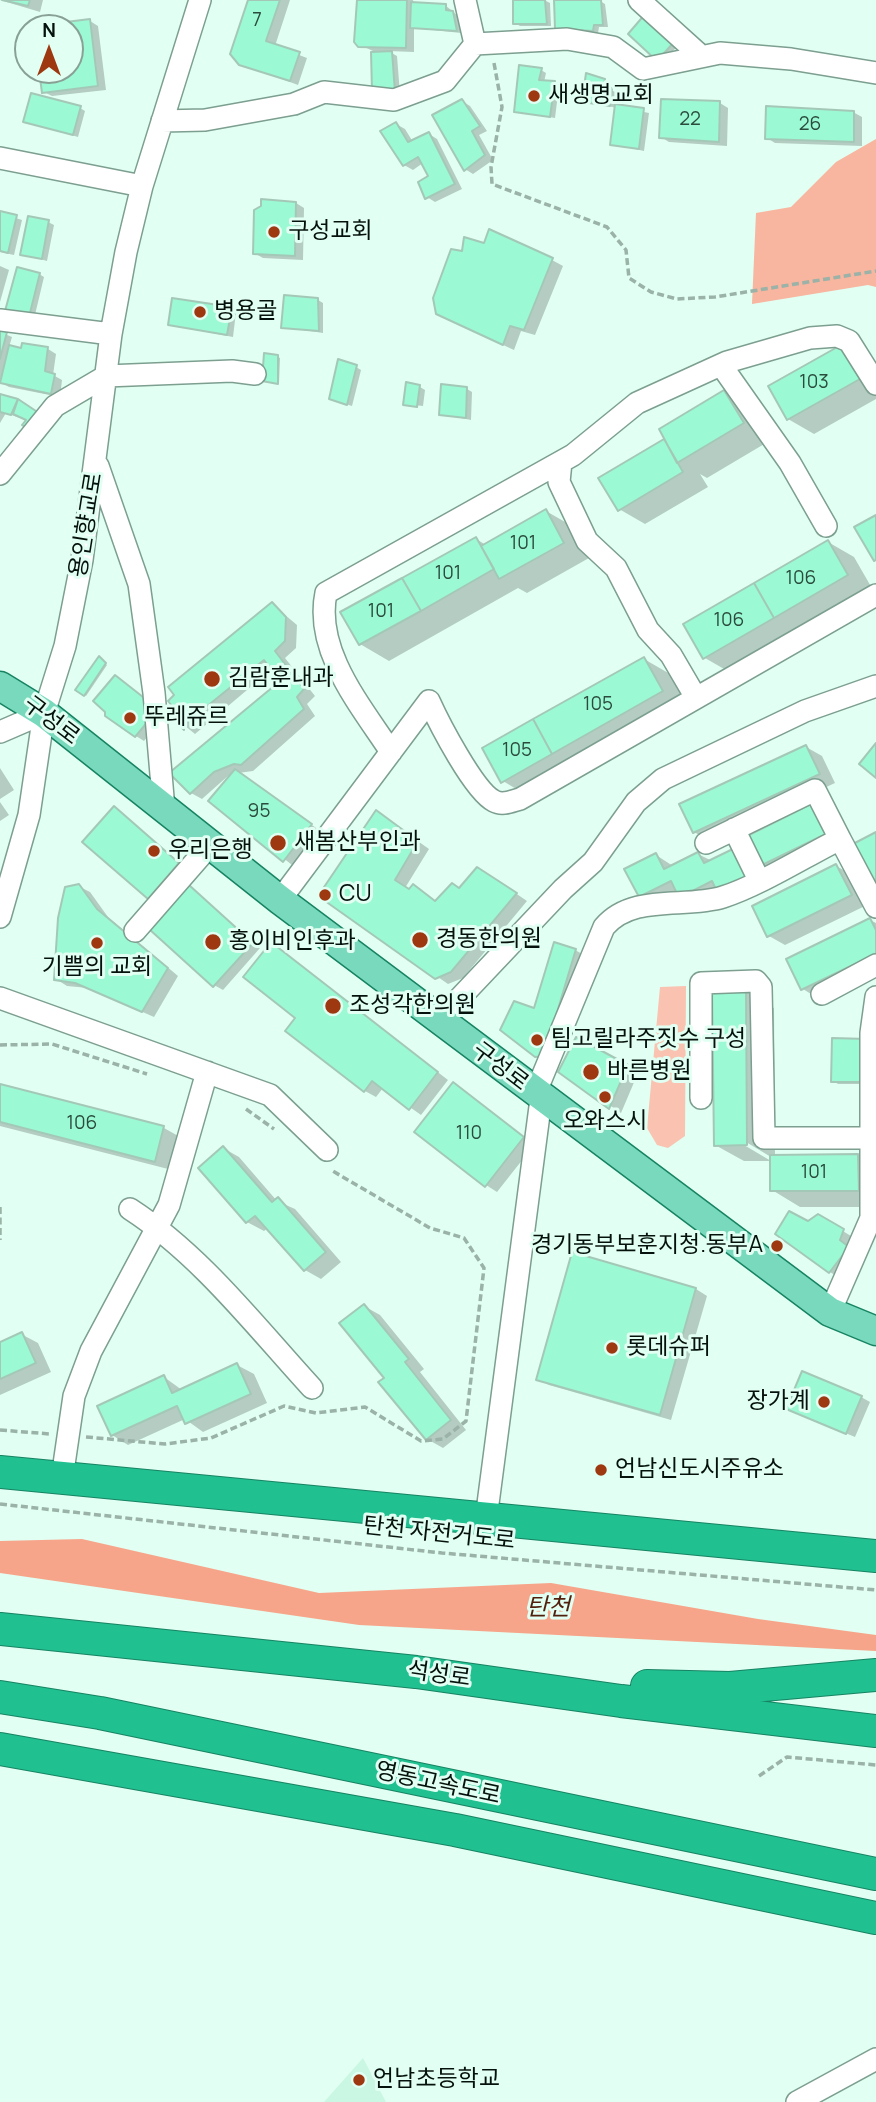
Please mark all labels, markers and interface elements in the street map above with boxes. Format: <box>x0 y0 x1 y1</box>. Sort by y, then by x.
house number: 7 <box>252 10 262 32</box>
north arrow <box>14 14 84 84</box>
text: N <box>42 17 56 43</box>
place label: 새생명교회 <box>548 82 654 110</box>
marker: 새생명교회 <box>526 88 542 104</box>
house number: 22 <box>679 109 701 131</box>
house number: 26 <box>799 114 821 136</box>
place label: 구성교회 <box>288 218 373 246</box>
marker: 구성교회 <box>266 224 282 240</box>
place label: 병용골 <box>214 298 277 326</box>
marker: 병용골 <box>192 304 208 320</box>
house number: 103 <box>799 372 829 394</box>
street label: 용인향교로 <box>65 471 109 579</box>
house number: 101 <box>510 533 536 555</box>
house number: 101 <box>435 563 461 585</box>
house number: 106 <box>786 568 816 590</box>
house number: 101 <box>368 601 394 623</box>
house number: 106 <box>714 610 744 632</box>
place label: 김람훈내과 <box>228 665 334 693</box>
marker: 김람훈내과 <box>202 669 222 689</box>
street label: 구성로 <box>17 691 85 751</box>
house number: 105 <box>583 694 613 716</box>
place label: 뚜레쥬르 <box>144 704 229 732</box>
marker: 뚜레쥬르 <box>122 710 138 726</box>
house number: 105 <box>502 740 532 762</box>
house number: 95 <box>248 801 270 823</box>
place label: 새봄산부인과 <box>294 829 421 857</box>
marker: 새봄산부인과 <box>268 833 288 853</box>
place label: 우리은행 <box>168 837 253 865</box>
marker: 우리은행 <box>146 843 162 859</box>
place label: CU <box>339 881 372 909</box>
marker: CU <box>317 887 333 903</box>
place label: 경동한의원 <box>436 926 542 954</box>
place label: 홍이비인후과 <box>229 928 356 956</box>
marker: 경동한의원 <box>410 930 430 950</box>
marker: 홍이비인후과 <box>203 932 223 952</box>
marker: 기쁨의 교회 <box>89 935 105 951</box>
place label: 기쁨의 교회 <box>42 954 152 982</box>
place label: 조성각한의원 <box>349 992 476 1020</box>
marker: 조성각한의원 <box>323 996 343 1016</box>
place label: 팀고릴라주짓수 구성 <box>551 1026 746 1054</box>
marker: 팀고릴라주짓수 구성 <box>529 1032 545 1048</box>
street label: 구성로 <box>466 1037 534 1097</box>
place label: 바른병원 <box>607 1058 692 1086</box>
marker: 바른병원 <box>581 1062 601 1082</box>
marker: 오와스시 <box>597 1089 613 1105</box>
place label: 오와스시 <box>563 1108 647 1136</box>
house number: 106 <box>67 1113 97 1135</box>
house number: 110 <box>456 1123 482 1145</box>
house number: 101 <box>801 1162 827 1184</box>
place label: 경기동부보훈지청.동부A <box>531 1232 763 1260</box>
marker: 경기동부보훈지청.동부A <box>769 1238 785 1254</box>
place label: 롯데슈퍼 <box>626 1334 711 1362</box>
marker: 롯데슈퍼 <box>604 1340 620 1356</box>
place label: 장가계 <box>747 1388 810 1416</box>
marker: 장가계 <box>816 1394 832 1410</box>
place label: 언남신도시주유소 <box>615 1456 784 1484</box>
marker: 언남신도시주유소 <box>593 1462 609 1478</box>
street label: 탄천 자전거도로 <box>362 1512 516 1556</box>
water label: 탄천 <box>526 1594 570 1622</box>
street label: 석성로 <box>406 1657 472 1693</box>
street label: 영동고속도로 <box>373 1757 503 1811</box>
place label: 언남초등학교 <box>373 2066 500 2094</box>
marker: 언남초등학교 <box>351 2072 367 2088</box>

